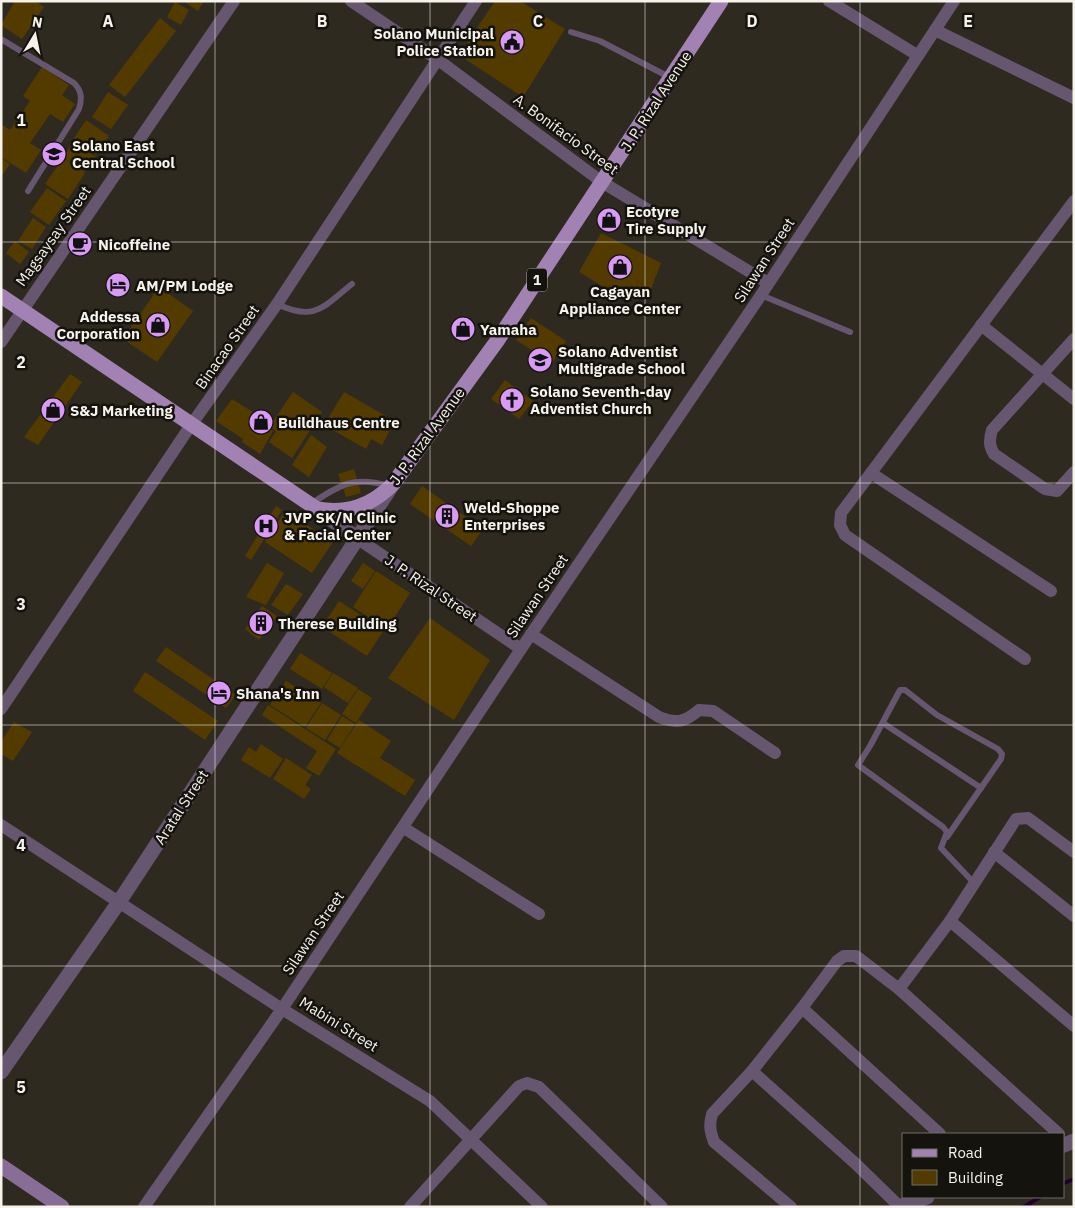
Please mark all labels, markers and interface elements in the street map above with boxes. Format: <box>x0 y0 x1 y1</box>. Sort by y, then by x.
north arrow <box>10 10 60 60</box>
text: A <box>103 11 114 31</box>
text: B <box>317 11 328 31</box>
text: C <box>533 11 543 31</box>
text: D <box>746 11 758 31</box>
text: E <box>963 11 973 31</box>
text: N <box>31 12 44 32</box>
place label: Solano Municipal Police Station <box>373 24 494 60</box>
public building icon: Solano Municipal Police Station <box>499 29 525 55</box>
street label: J. P. Rizal Avenue <box>616 47 696 155</box>
street label: A. Bonifacio Street <box>510 90 622 178</box>
text: 1 <box>16 110 26 130</box>
place label: Solano East Central School <box>72 136 175 172</box>
school or university icon: Solano East Central School <box>41 141 67 167</box>
street label: Magsaysay Street <box>11 182 95 290</box>
place label: Ecotyre Tire Supply <box>626 202 706 238</box>
shop icon: Ecotyre Tire Supply <box>596 207 622 233</box>
street label: Silawan Street <box>730 214 798 306</box>
cafe icon: Nicoffeine <box>67 231 93 257</box>
place label: Nicoffeine <box>98 235 170 254</box>
shop icon: Cagayan Appliance Center <box>607 254 633 280</box>
road number: 1 <box>527 268 547 292</box>
hotel icon: AM/PM Lodge <box>105 272 131 298</box>
place label: AM/PM Lodge <box>136 276 233 295</box>
place label: Cagayan Appliance Center <box>559 282 681 318</box>
street label: Binacao Street <box>191 301 263 393</box>
place label: Addessa Corporation <box>56 307 140 343</box>
shop icon: Addessa Corporation <box>145 312 171 338</box>
shop icon: Yamaha <box>450 316 476 342</box>
place label: Yamaha <box>480 320 537 339</box>
place label: Solano Adventist Multigrade School <box>558 342 685 378</box>
school or university icon: Solano Adventist Multigrade School <box>527 347 553 373</box>
text: 2 <box>16 352 26 372</box>
place label: Solano Seventh-day Adventist Church <box>530 382 671 418</box>
street label: J. P. Rizal Avenue <box>385 383 469 489</box>
church icon: Solano Seventh-day Adventist Church <box>499 387 525 413</box>
shop icon: S&J Marketing <box>40 397 66 423</box>
place label: S&J Marketing <box>70 401 173 420</box>
shop icon: Buildhaus Centre <box>248 409 274 435</box>
place label: Buildhaus Centre <box>278 413 400 432</box>
place label: Weld-Shoppe Enterprises <box>464 498 560 534</box>
building icon: Weld-Shoppe Enterprises <box>434 503 460 529</box>
place label: JVP SK/N Clinic & Facial Center <box>284 508 396 544</box>
hospital icon: JVP SK/N Clinic & Facial Center <box>253 513 279 539</box>
street label: J. P. Rizal Street <box>381 550 481 626</box>
street label: Silawan Street <box>502 550 572 642</box>
text: 3 <box>16 594 26 614</box>
building icon: Therese Building <box>248 610 274 636</box>
place label: Therese Building <box>278 614 397 633</box>
hotel icon: Shana's Inn <box>206 680 232 706</box>
place label: Shana's Inn <box>236 684 320 703</box>
street label: Aratal Street <box>150 766 212 848</box>
text: 4 <box>16 835 26 855</box>
street label: Silawan Street <box>278 887 348 979</box>
street label: Mabini Street <box>296 992 382 1056</box>
text: 5 <box>16 1077 26 1097</box>
legend <box>902 1133 1065 1198</box>
text: Road <box>948 1143 983 1162</box>
text: Building <box>948 1168 1003 1187</box>

